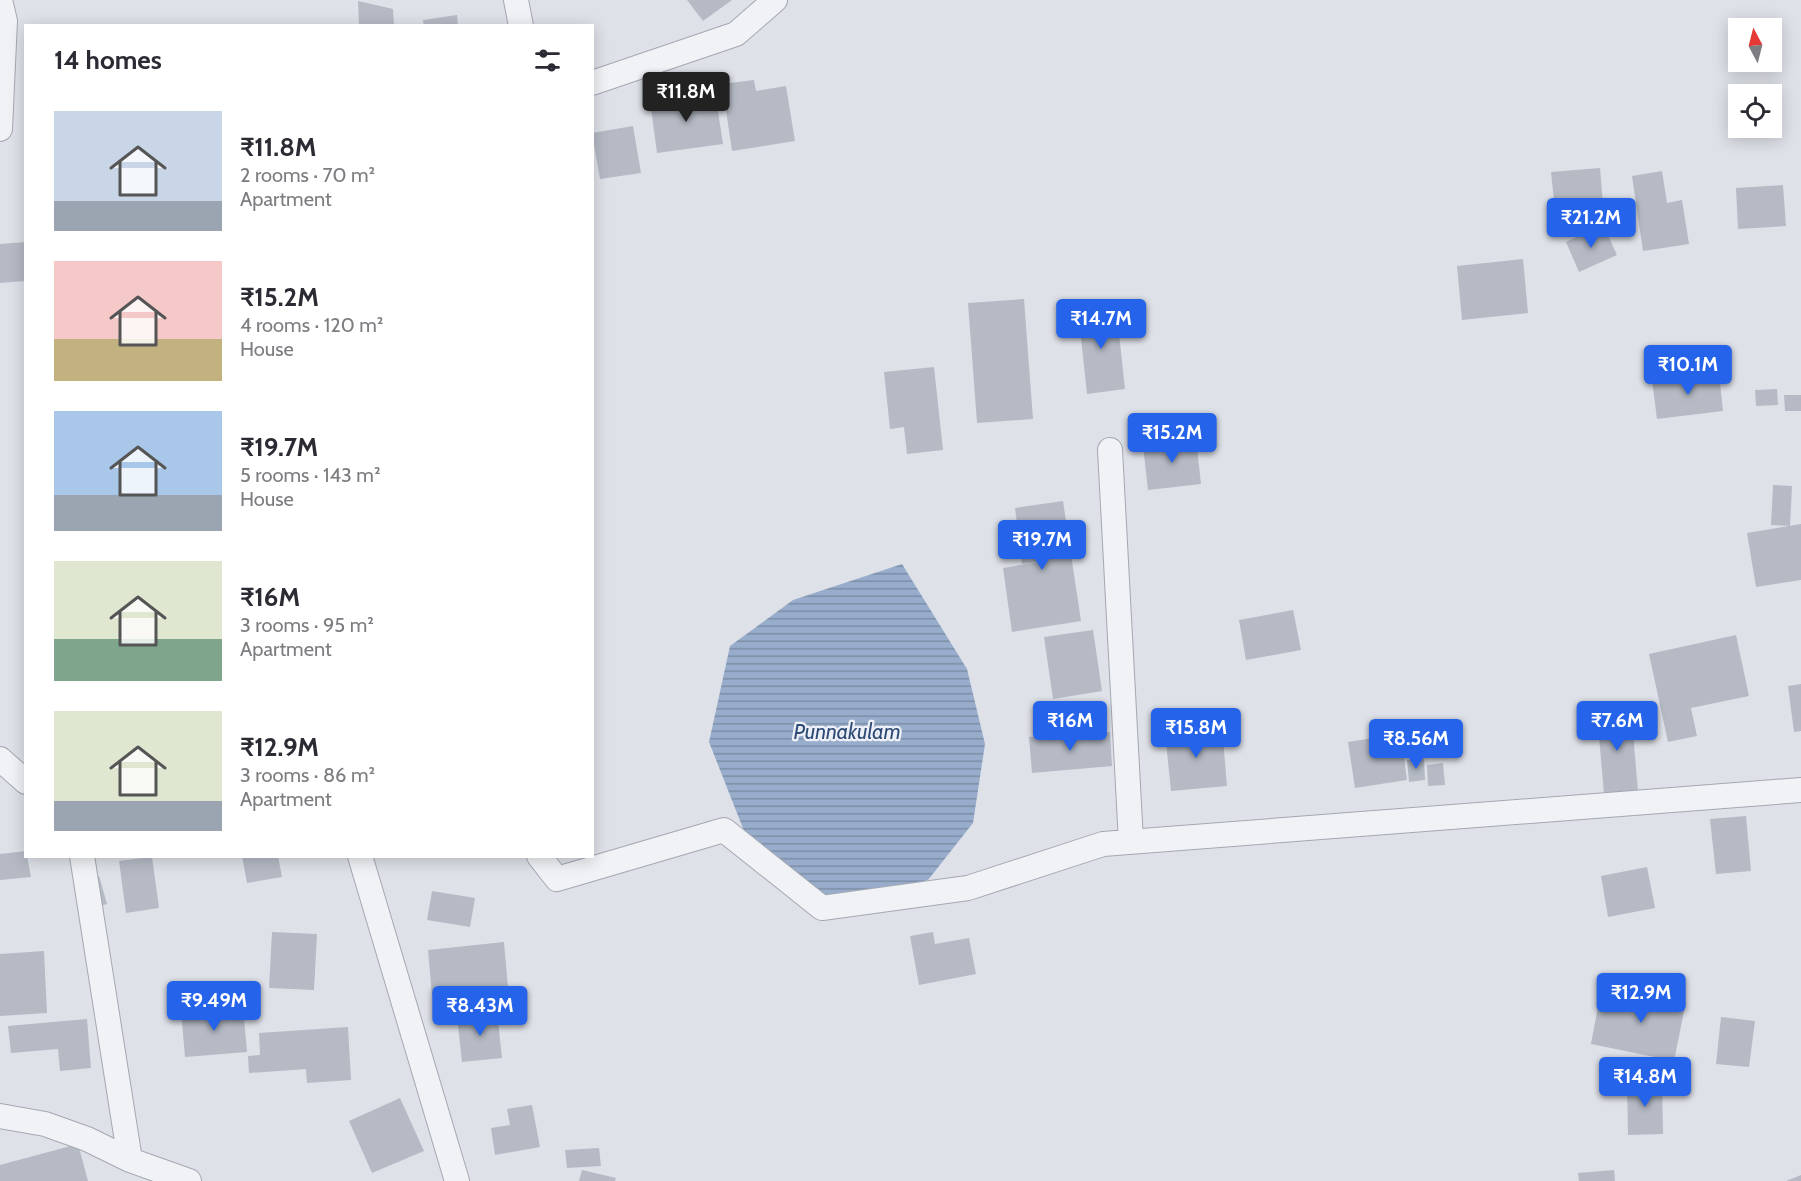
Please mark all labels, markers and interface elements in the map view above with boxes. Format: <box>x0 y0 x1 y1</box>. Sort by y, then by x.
north arrow <box>1728 18 1782 72</box>
map controls <box>1728 18 1782 138</box>
text: 14 homes <box>54 44 162 76</box>
icon: filters <box>531 44 564 77</box>
pin: ₹11.8M <box>637 72 735 123</box>
text: ₹11.8M <box>657 79 715 103</box>
button: locate <box>1728 84 1782 138</box>
text: ₹11.8M <box>240 131 317 163</box>
icon: home <box>102 135 174 207</box>
text: 2 rooms · 70 m² <box>240 163 375 187</box>
text: Apartment <box>240 187 332 211</box>
pin: ₹21.2M <box>1542 198 1640 249</box>
text: ₹21.2M <box>1561 205 1621 229</box>
text: ₹15.2M <box>240 281 319 313</box>
icon: home <box>102 285 174 357</box>
pin: ₹14.7M <box>1052 299 1150 350</box>
text: ₹14.7M <box>1070 306 1132 330</box>
text: 4 rooms · 120 m² <box>240 313 383 337</box>
text: House <box>240 337 294 361</box>
pin: ₹10.1M <box>1639 345 1737 396</box>
text: ₹10.1M <box>1658 352 1718 376</box>
pin: ₹15.2M <box>1123 413 1221 464</box>
text: ₹15.2M <box>1142 420 1202 444</box>
text: ₹19.7M <box>240 431 318 463</box>
icon: home <box>102 435 174 507</box>
text: 5 rooms · 143 m² <box>240 463 381 487</box>
text: House <box>240 487 294 511</box>
pin: ₹19.7M <box>993 520 1091 571</box>
text: ₹19.7M <box>1012 527 1072 551</box>
text: ₹16M <box>240 581 300 613</box>
icon: home <box>102 585 174 657</box>
text: 3 rooms · 95 m² <box>240 613 374 637</box>
text: Apartment <box>240 637 332 661</box>
pin: ₹16M <box>1034 701 1106 752</box>
pin: ₹7.6M <box>1575 701 1659 752</box>
text: ₹16M <box>1047 708 1093 732</box>
pin: ₹15.8M <box>1147 708 1245 759</box>
text: ₹7.6M <box>1591 708 1643 732</box>
text: ₹15.8M <box>1165 715 1227 739</box>
water label: Punnakulam <box>793 719 901 744</box>
pin: ₹8.56M <box>1367 719 1465 770</box>
text: ₹8.56M <box>1383 726 1449 750</box>
text: ₹12.9M <box>240 731 319 763</box>
icon: home <box>102 735 174 807</box>
text: 3 rooms · 86 m² <box>240 763 375 787</box>
text: Apartment <box>240 787 332 811</box>
pin: ₹12.9M <box>1592 973 1690 1024</box>
text: ₹12.9M <box>1611 980 1671 1004</box>
pin: ₹9.49M <box>165 981 263 1032</box>
pin: ₹8.43M <box>431 986 529 1037</box>
text: ₹9.49M <box>181 988 247 1012</box>
text: ₹8.43M <box>446 993 514 1017</box>
pin: ₹14.8M <box>1596 1057 1694 1108</box>
text: ₹14.8M <box>1613 1064 1677 1088</box>

